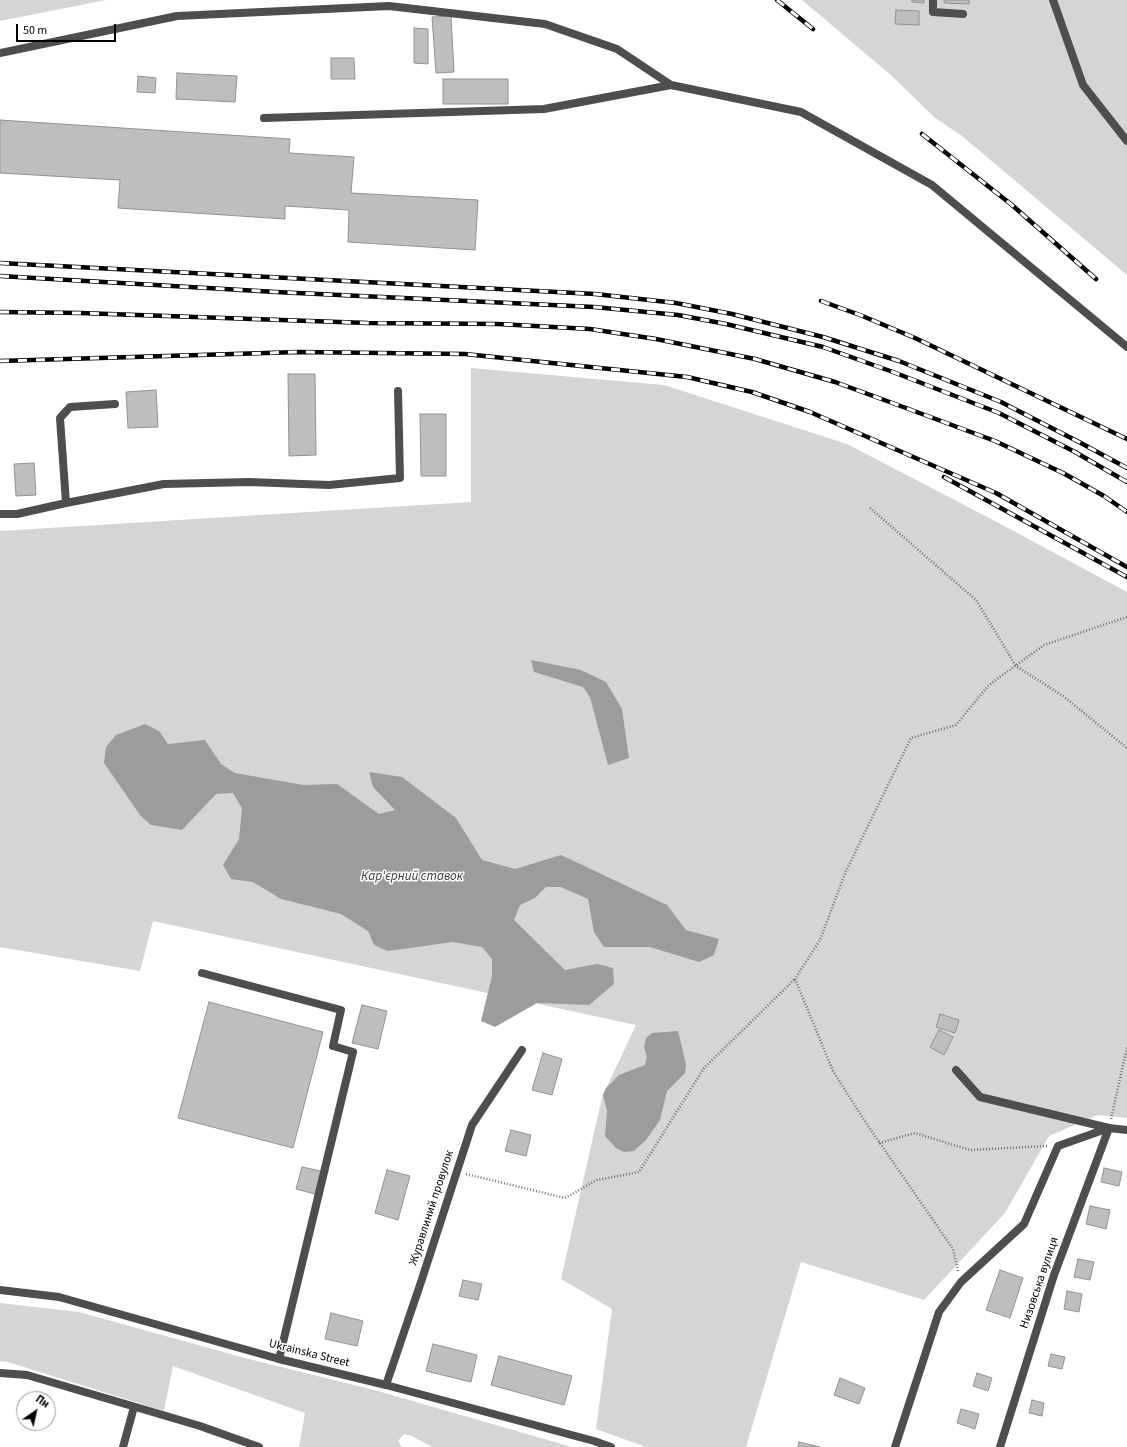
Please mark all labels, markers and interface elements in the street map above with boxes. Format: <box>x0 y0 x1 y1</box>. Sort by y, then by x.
scale bar <box>18 16 118 42</box>
text: 50 m <box>23 22 47 39</box>
water label: Кар'єрний ставок <box>361 869 463 885</box>
street label: Журавлиний провулок <box>407 1149 457 1267</box>
street label: Низовська вулиця <box>1018 1235 1062 1331</box>
street label: Ukrainska Street <box>267 1337 351 1371</box>
north arrow <box>16 1391 56 1431</box>
text: Пн <box>33 1391 52 1412</box>

